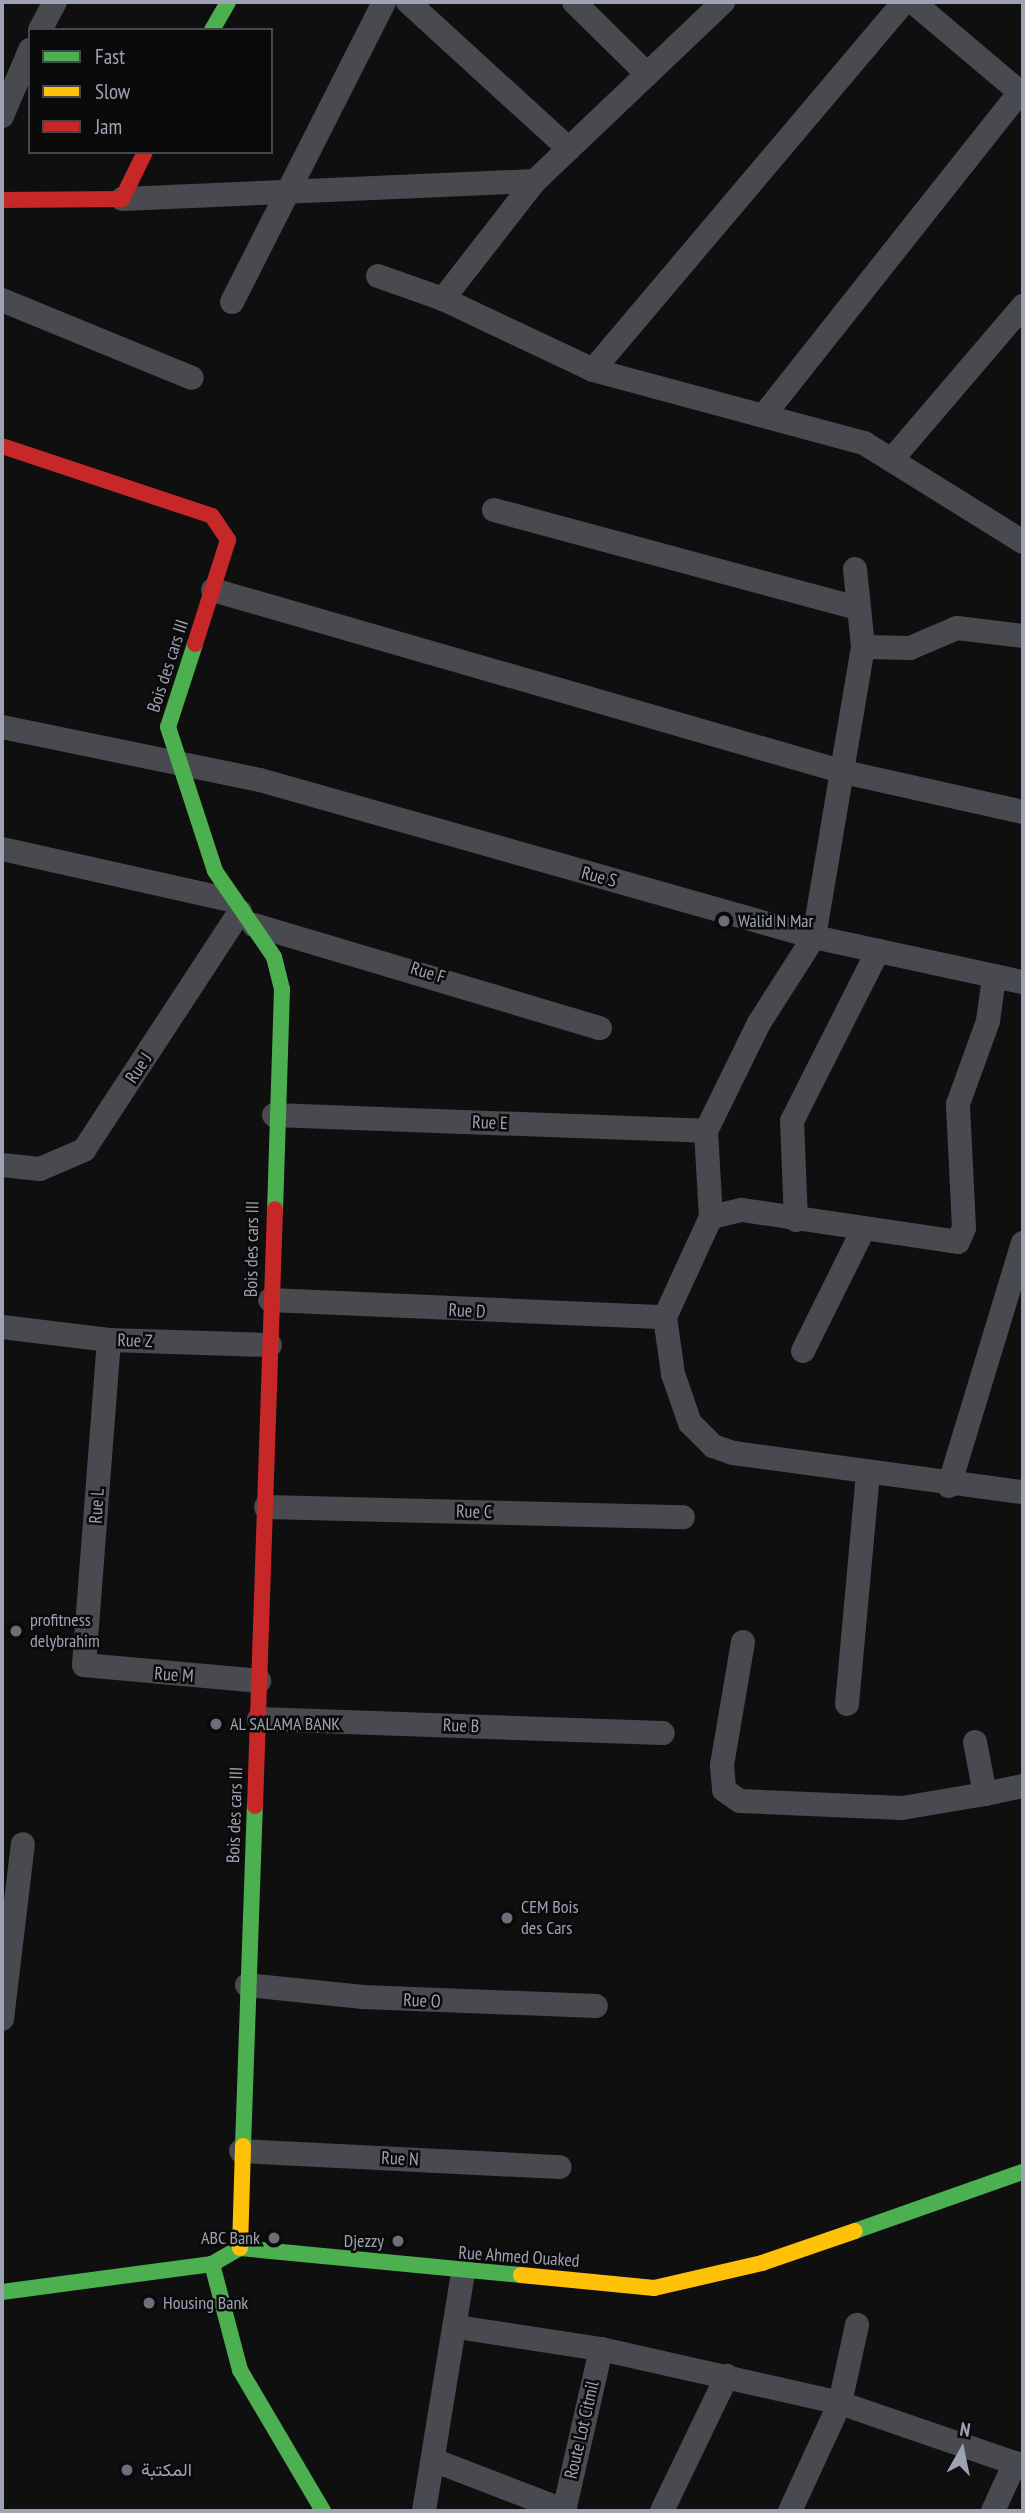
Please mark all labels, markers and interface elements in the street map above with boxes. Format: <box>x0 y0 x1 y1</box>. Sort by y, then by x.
legend <box>28 28 273 154</box>
text: Fast <box>95 43 125 70</box>
text: Slow <box>95 78 130 105</box>
text: Jam <box>95 113 122 140</box>
street label: Bois des cars III <box>143 617 193 715</box>
street label: Rue S <box>579 862 619 892</box>
place label: Walid N Mar <box>738 910 813 932</box>
marker: Walid N Mar <box>716 913 732 929</box>
street label: Rue F <box>408 958 448 988</box>
street label: Rue J <box>121 1049 157 1087</box>
street label: Rue E <box>472 1112 508 1134</box>
street label: Bois des cars III <box>240 1201 264 1297</box>
street label: Rue D <box>448 1299 486 1323</box>
street label: Rue Z <box>117 1330 153 1352</box>
street label: Rue L <box>85 1488 109 1524</box>
street label: Rue C <box>456 1501 492 1523</box>
place label: profitness delybrahim <box>30 1610 100 1652</box>
marker: profitness delybrahim <box>8 1623 24 1639</box>
street label: Rue M <box>154 1663 194 1687</box>
place label: AL SALAMA BANK <box>230 1713 341 1735</box>
street label: Rue B <box>443 1715 479 1737</box>
marker: AL SALAMA BANK <box>208 1716 224 1732</box>
street label: Bois des cars III <box>223 1767 247 1863</box>
place label: CEM Bois des Cars <box>521 1897 578 1940</box>
marker: CEM Bois des Cars <box>499 1910 515 1926</box>
street label: Rue O <box>403 1989 441 2013</box>
street label: Rue N <box>381 2147 419 2171</box>
place label: ABC Bank <box>200 2227 260 2249</box>
marker: ABC Bank <box>266 2230 282 2246</box>
place label: Djezzy <box>344 2230 384 2252</box>
marker: Djezzy <box>390 2233 406 2249</box>
street label: Rue Ahmed Ouaked <box>457 2242 581 2272</box>
place label: Housing Bank <box>163 2292 248 2314</box>
marker: Housing Bank <box>141 2295 157 2311</box>
street label: Route Lot Citmil <box>560 2379 604 2481</box>
north arrow <box>927 2415 997 2485</box>
text: N <box>958 2417 972 2442</box>
place label: المكتبة <box>141 2459 192 2481</box>
marker: المكتبة <box>119 2462 135 2478</box>

